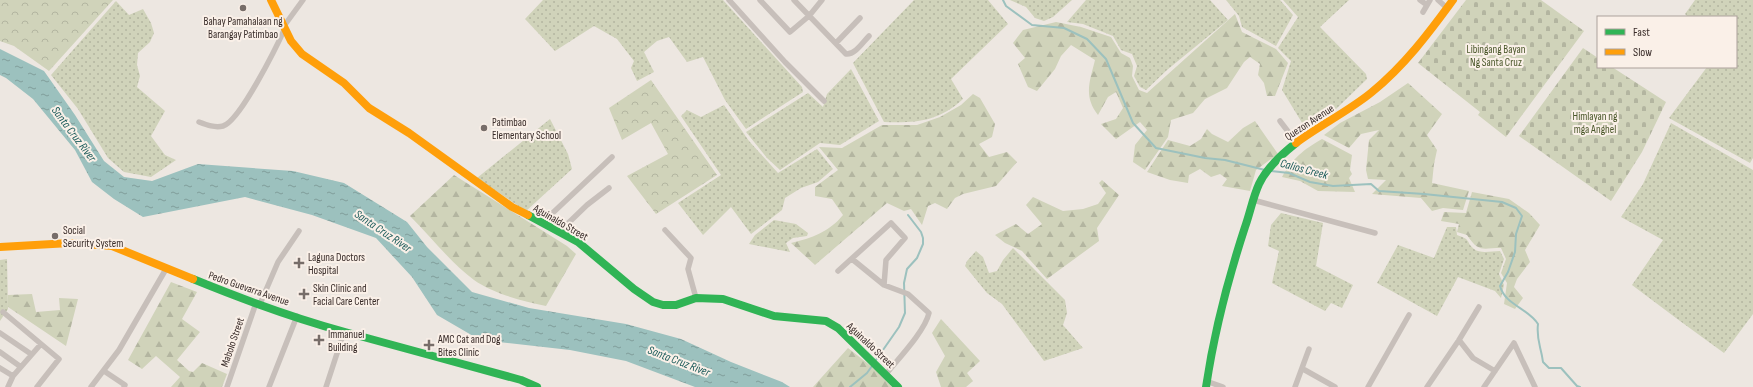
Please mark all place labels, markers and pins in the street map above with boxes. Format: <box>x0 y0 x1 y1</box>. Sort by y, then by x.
marker: Bahay Pamahalaan ng Barangay Patimbao <box>238 3 248 13</box>
place label: Bahay Pamahalaan ng Barangay Patimbao <box>203 15 283 41</box>
place label: Patimbao Elementary School <box>492 116 561 142</box>
marker: Patimbao Elementary School <box>479 123 489 133</box>
place label: Social Security System <box>63 224 123 250</box>
marker: Social Security System <box>50 231 60 241</box>
place label: Laguna Doctors Hospital <box>308 251 365 277</box>
marker: Laguna Doctors Hospital <box>293 257 305 269</box>
place label: Skin Clinic and Facial Care Center <box>313 282 380 308</box>
marker: Skin Clinic and Facial Care Center <box>298 288 310 300</box>
place label: Immanuel Building <box>328 328 364 354</box>
place label: AMC Cat and Dog Bites Clinic <box>437 333 501 359</box>
marker: Immanuel Building <box>313 334 325 346</box>
marker: AMC Cat and Dog Bites Clinic <box>423 339 435 351</box>

